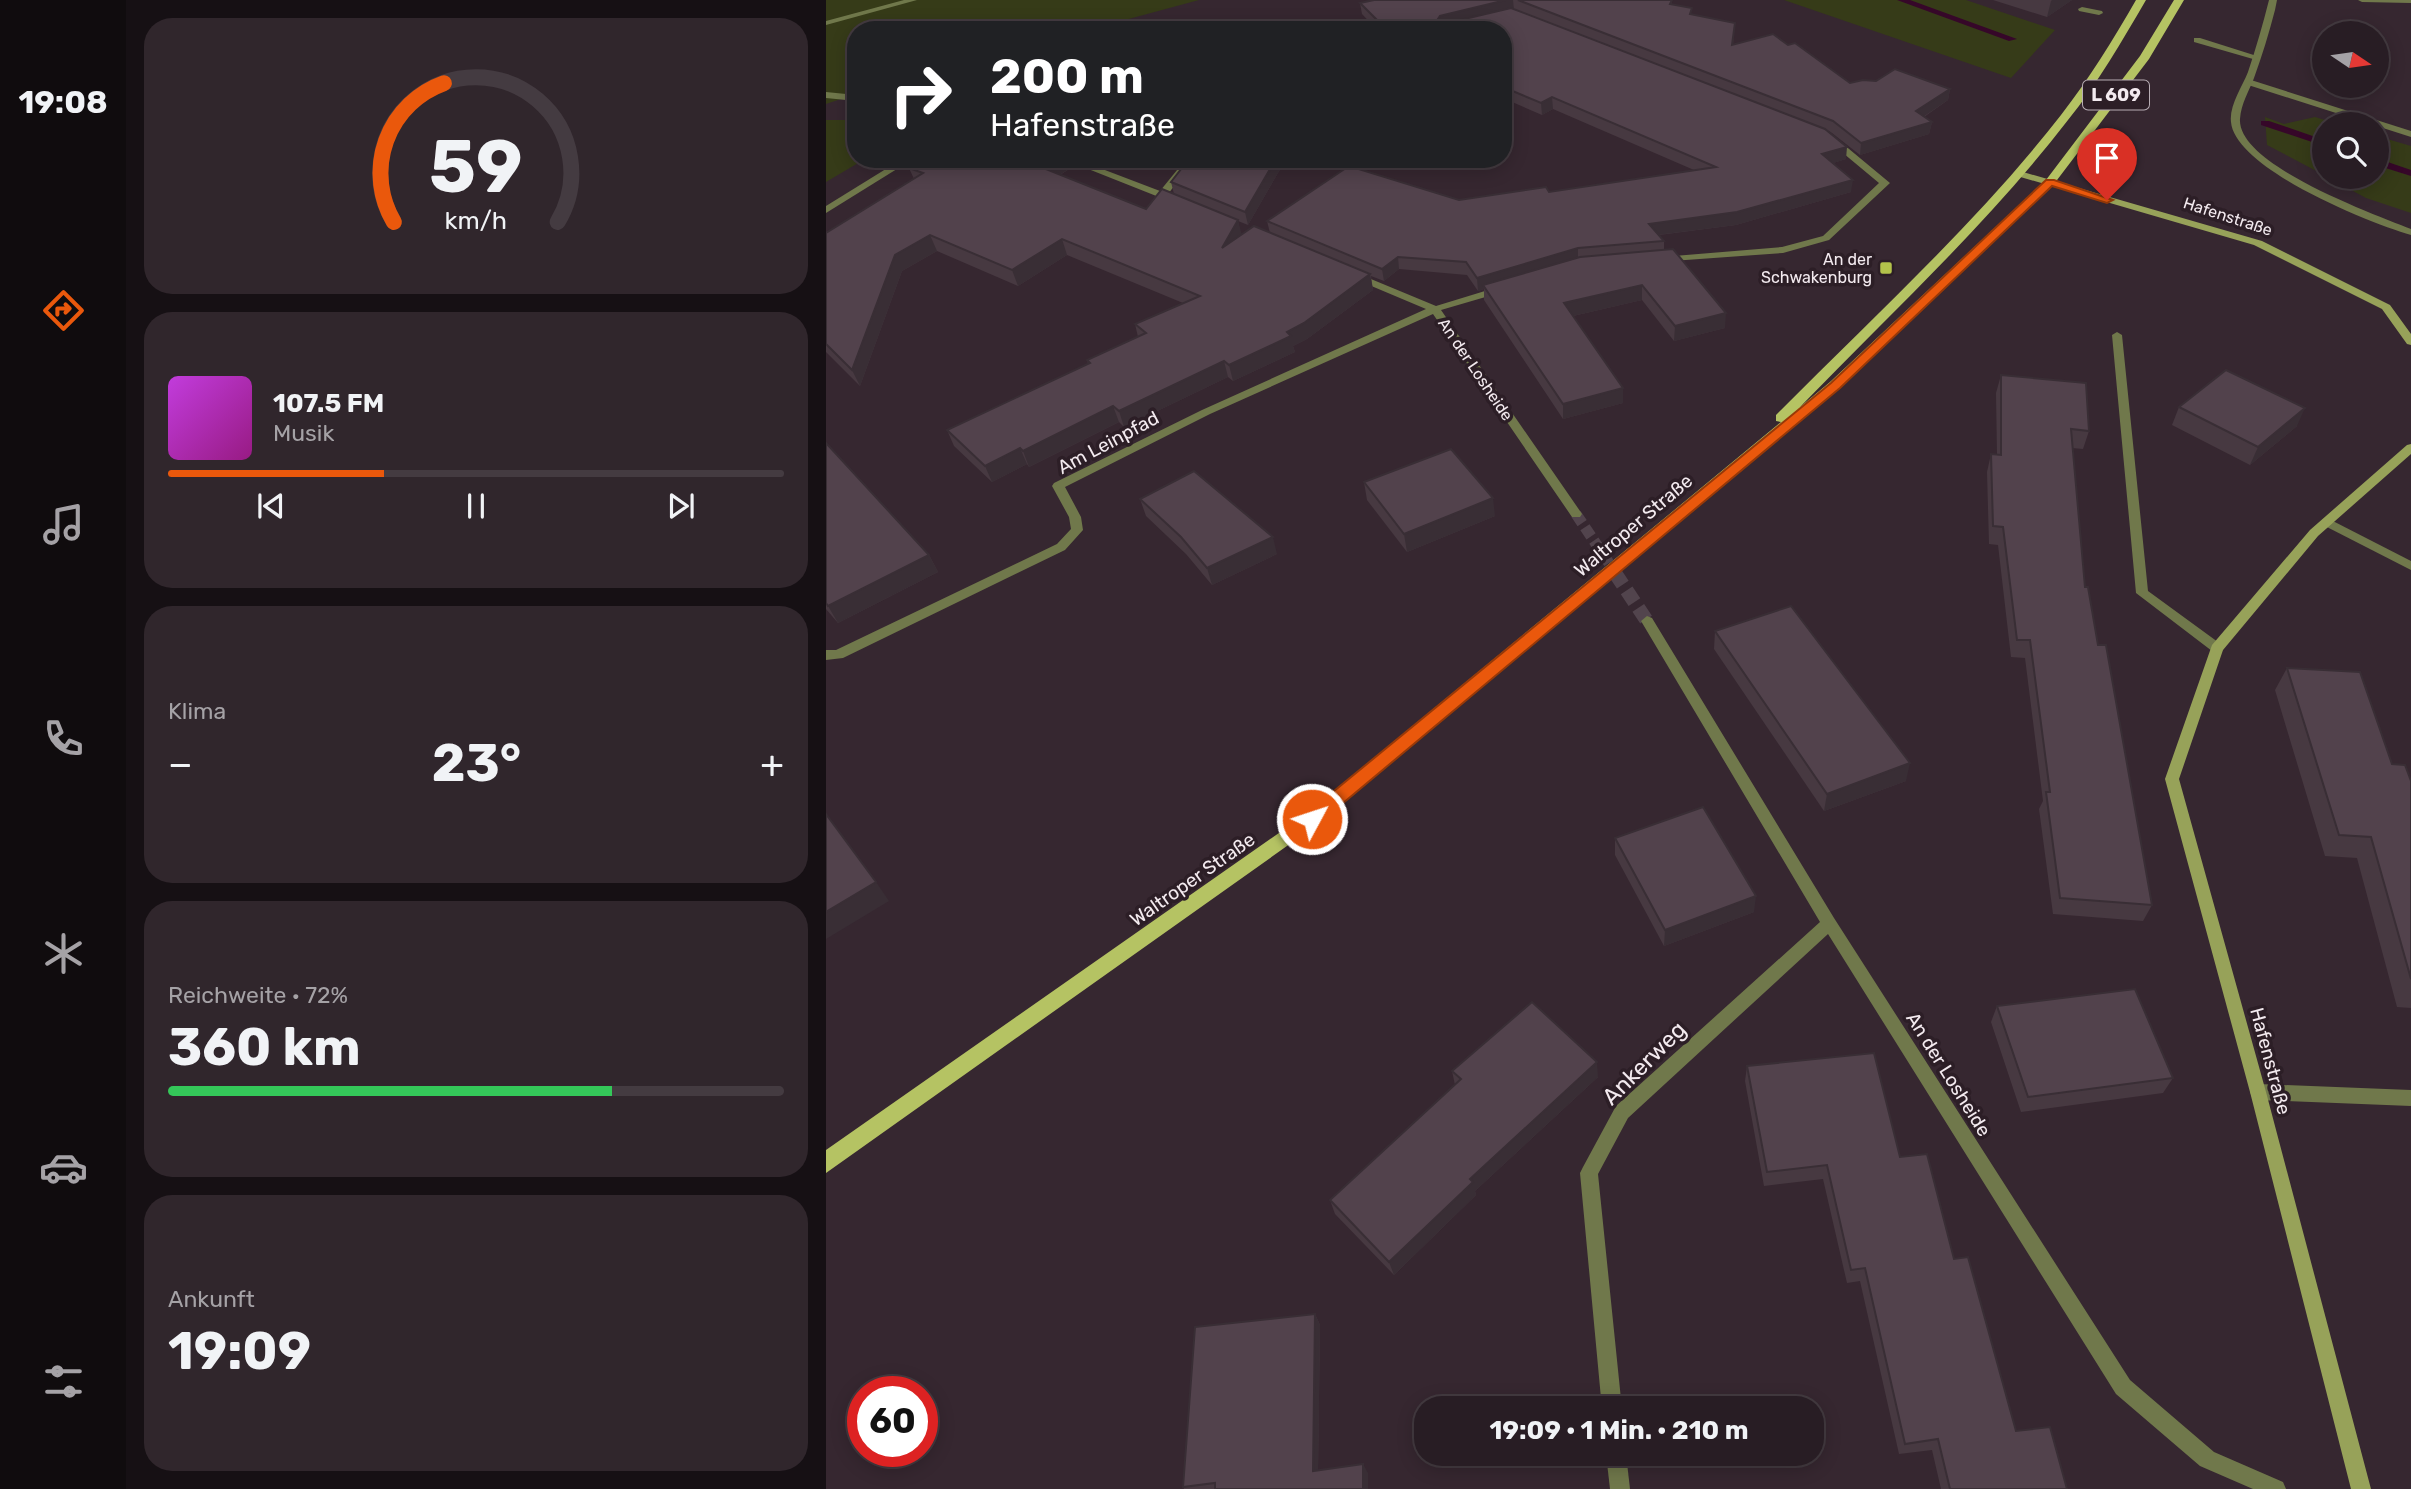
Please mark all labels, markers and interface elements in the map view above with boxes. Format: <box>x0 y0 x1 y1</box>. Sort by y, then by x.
north arrow <box>2312 21 2389 98</box>
map controls <box>2312 21 2389 189</box>
text: 200 m <box>990 47 1144 105</box>
icon: right <box>875 49 966 140</box>
road number: L 609 <box>2083 80 2149 110</box>
text: 19:08 <box>18 83 108 121</box>
text: Hafenstraße <box>990 106 1175 144</box>
button: search <box>2312 112 2389 189</box>
text: 59 <box>429 124 523 210</box>
pin <box>2077 128 2137 200</box>
icon: arrive <box>2088 139 2126 177</box>
street label: Hafenstraße <box>2181 193 2275 240</box>
text: km/h <box>445 206 507 235</box>
place label: An der Schwakenburg <box>1761 250 1872 287</box>
marker: An der Schwakenburg <box>1878 260 1894 276</box>
icon: directions <box>39 286 88 335</box>
street label: An der Losheide <box>1434 314 1517 424</box>
text: 107.5 FM <box>273 388 384 419</box>
street label: Am Leinpfad <box>1054 406 1163 479</box>
text: Musik <box>273 419 334 447</box>
street label: Waltroper Straße <box>1569 469 1697 582</box>
icon: previous <box>252 487 290 525</box>
icon: pause <box>457 487 495 525</box>
icon: next <box>662 487 700 525</box>
icon: music <box>39 500 88 549</box>
text: Klima <box>168 697 226 725</box>
icon: phone <box>39 714 88 763</box>
text: 23° <box>432 732 521 794</box>
text: − <box>168 741 193 787</box>
text: + <box>760 741 784 787</box>
position arrow <box>1275 782 1349 856</box>
street label: Waltroper Straße <box>1125 828 1259 931</box>
icon: climate <box>39 929 88 978</box>
text: Reichweite · 72% <box>168 981 348 1009</box>
street label: Hafenstraße <box>2245 1005 2296 1117</box>
street label: An der Losheide <box>1901 1008 1996 1141</box>
street label: Ankerweg <box>1596 1015 1692 1111</box>
text: 360 km <box>168 1016 361 1078</box>
icon: car <box>39 1143 88 1192</box>
text: Ankunft <box>168 1285 255 1313</box>
text: 19:09 <box>168 1320 311 1382</box>
icon: filters <box>39 1357 88 1406</box>
speed limit sign: 60 <box>847 1376 938 1467</box>
text: 19:09 · 1 Min. · 210 m <box>1489 1415 1749 1446</box>

